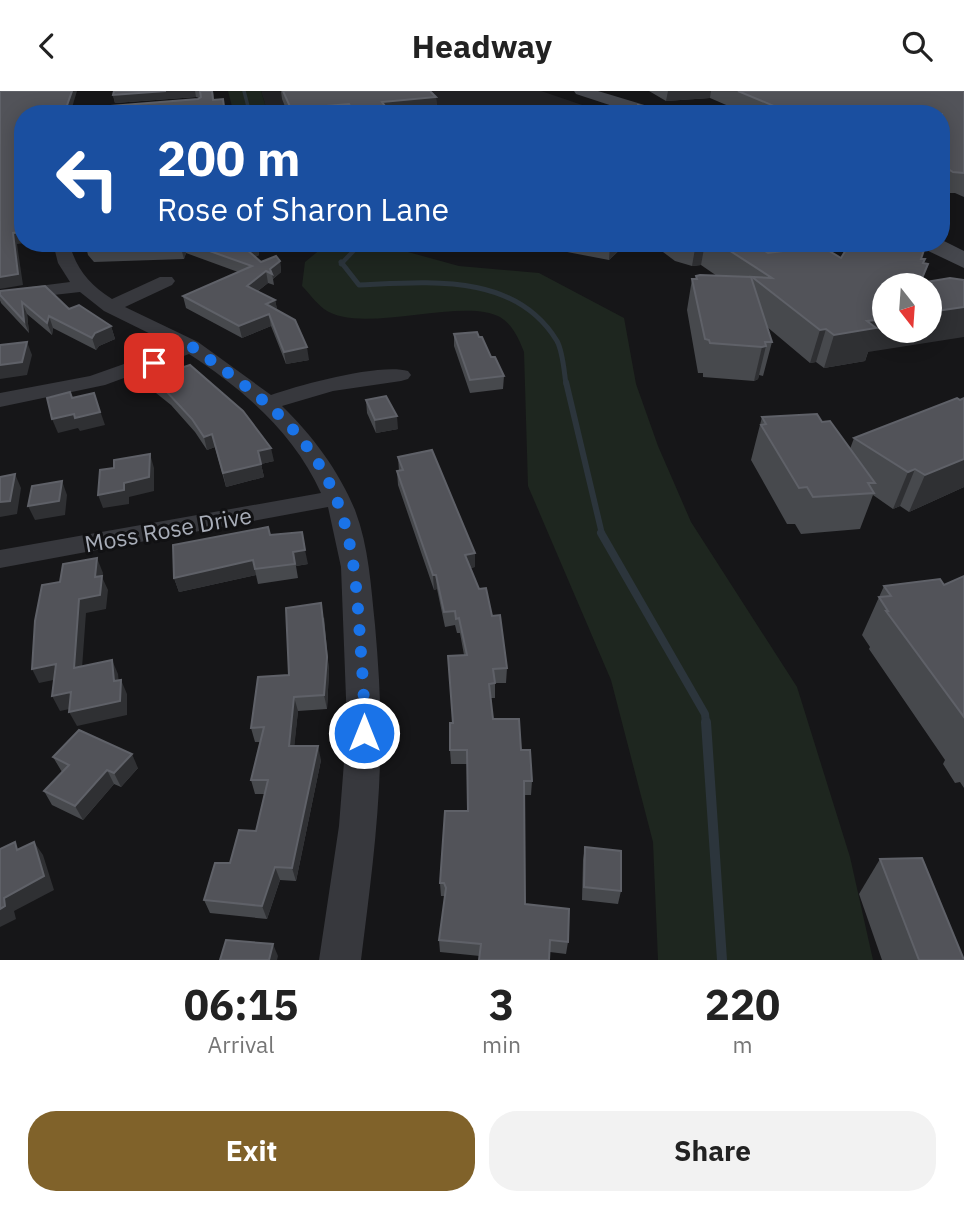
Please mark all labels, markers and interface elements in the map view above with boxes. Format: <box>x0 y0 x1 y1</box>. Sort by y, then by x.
text: Headway <box>412 25 552 67</box>
icon: back <box>28 27 66 65</box>
icon: search <box>898 27 936 65</box>
text: 200 m <box>157 126 301 189</box>
icon: left <box>42 133 133 224</box>
text: Rose of Sharon Lane <box>157 188 449 230</box>
north arrow <box>872 273 942 343</box>
map controls <box>872 273 942 343</box>
pin <box>124 333 184 393</box>
icon: arrive <box>135 344 173 382</box>
street label: Moss Rose Drive <box>82 500 254 558</box>
position arrow <box>327 696 401 770</box>
text: 06:15 <box>184 977 298 1032</box>
text: 3 <box>489 977 514 1032</box>
text: 220 <box>705 977 780 1032</box>
text: Arrival <box>208 1029 275 1059</box>
text: min <box>482 1029 521 1059</box>
text: m <box>732 1029 753 1059</box>
button: Exit <box>28 1111 475 1191</box>
button: Share <box>489 1111 936 1191</box>

